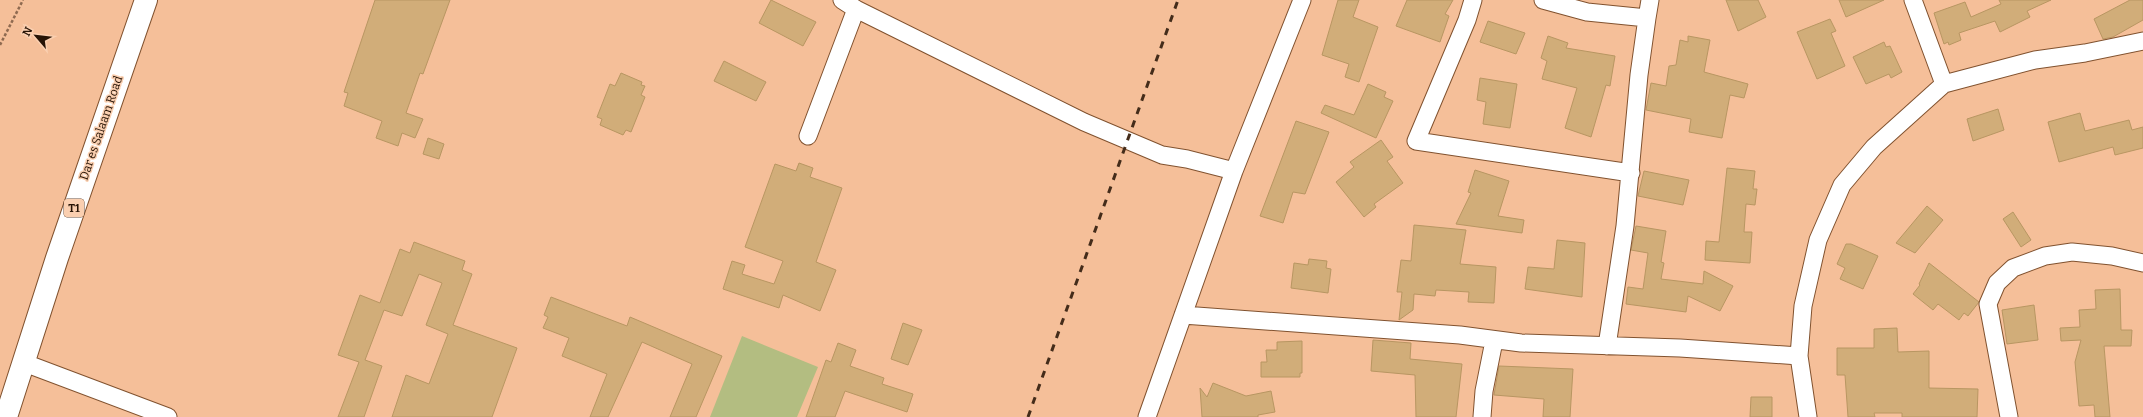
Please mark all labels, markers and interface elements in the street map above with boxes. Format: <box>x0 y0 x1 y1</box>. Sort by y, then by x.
north arrow <box>16 16 56 56</box>
text: N <box>20 24 36 38</box>
street label: Dar es Salaam Road <box>77 74 125 182</box>
road number: T1 <box>64 199 84 217</box>

